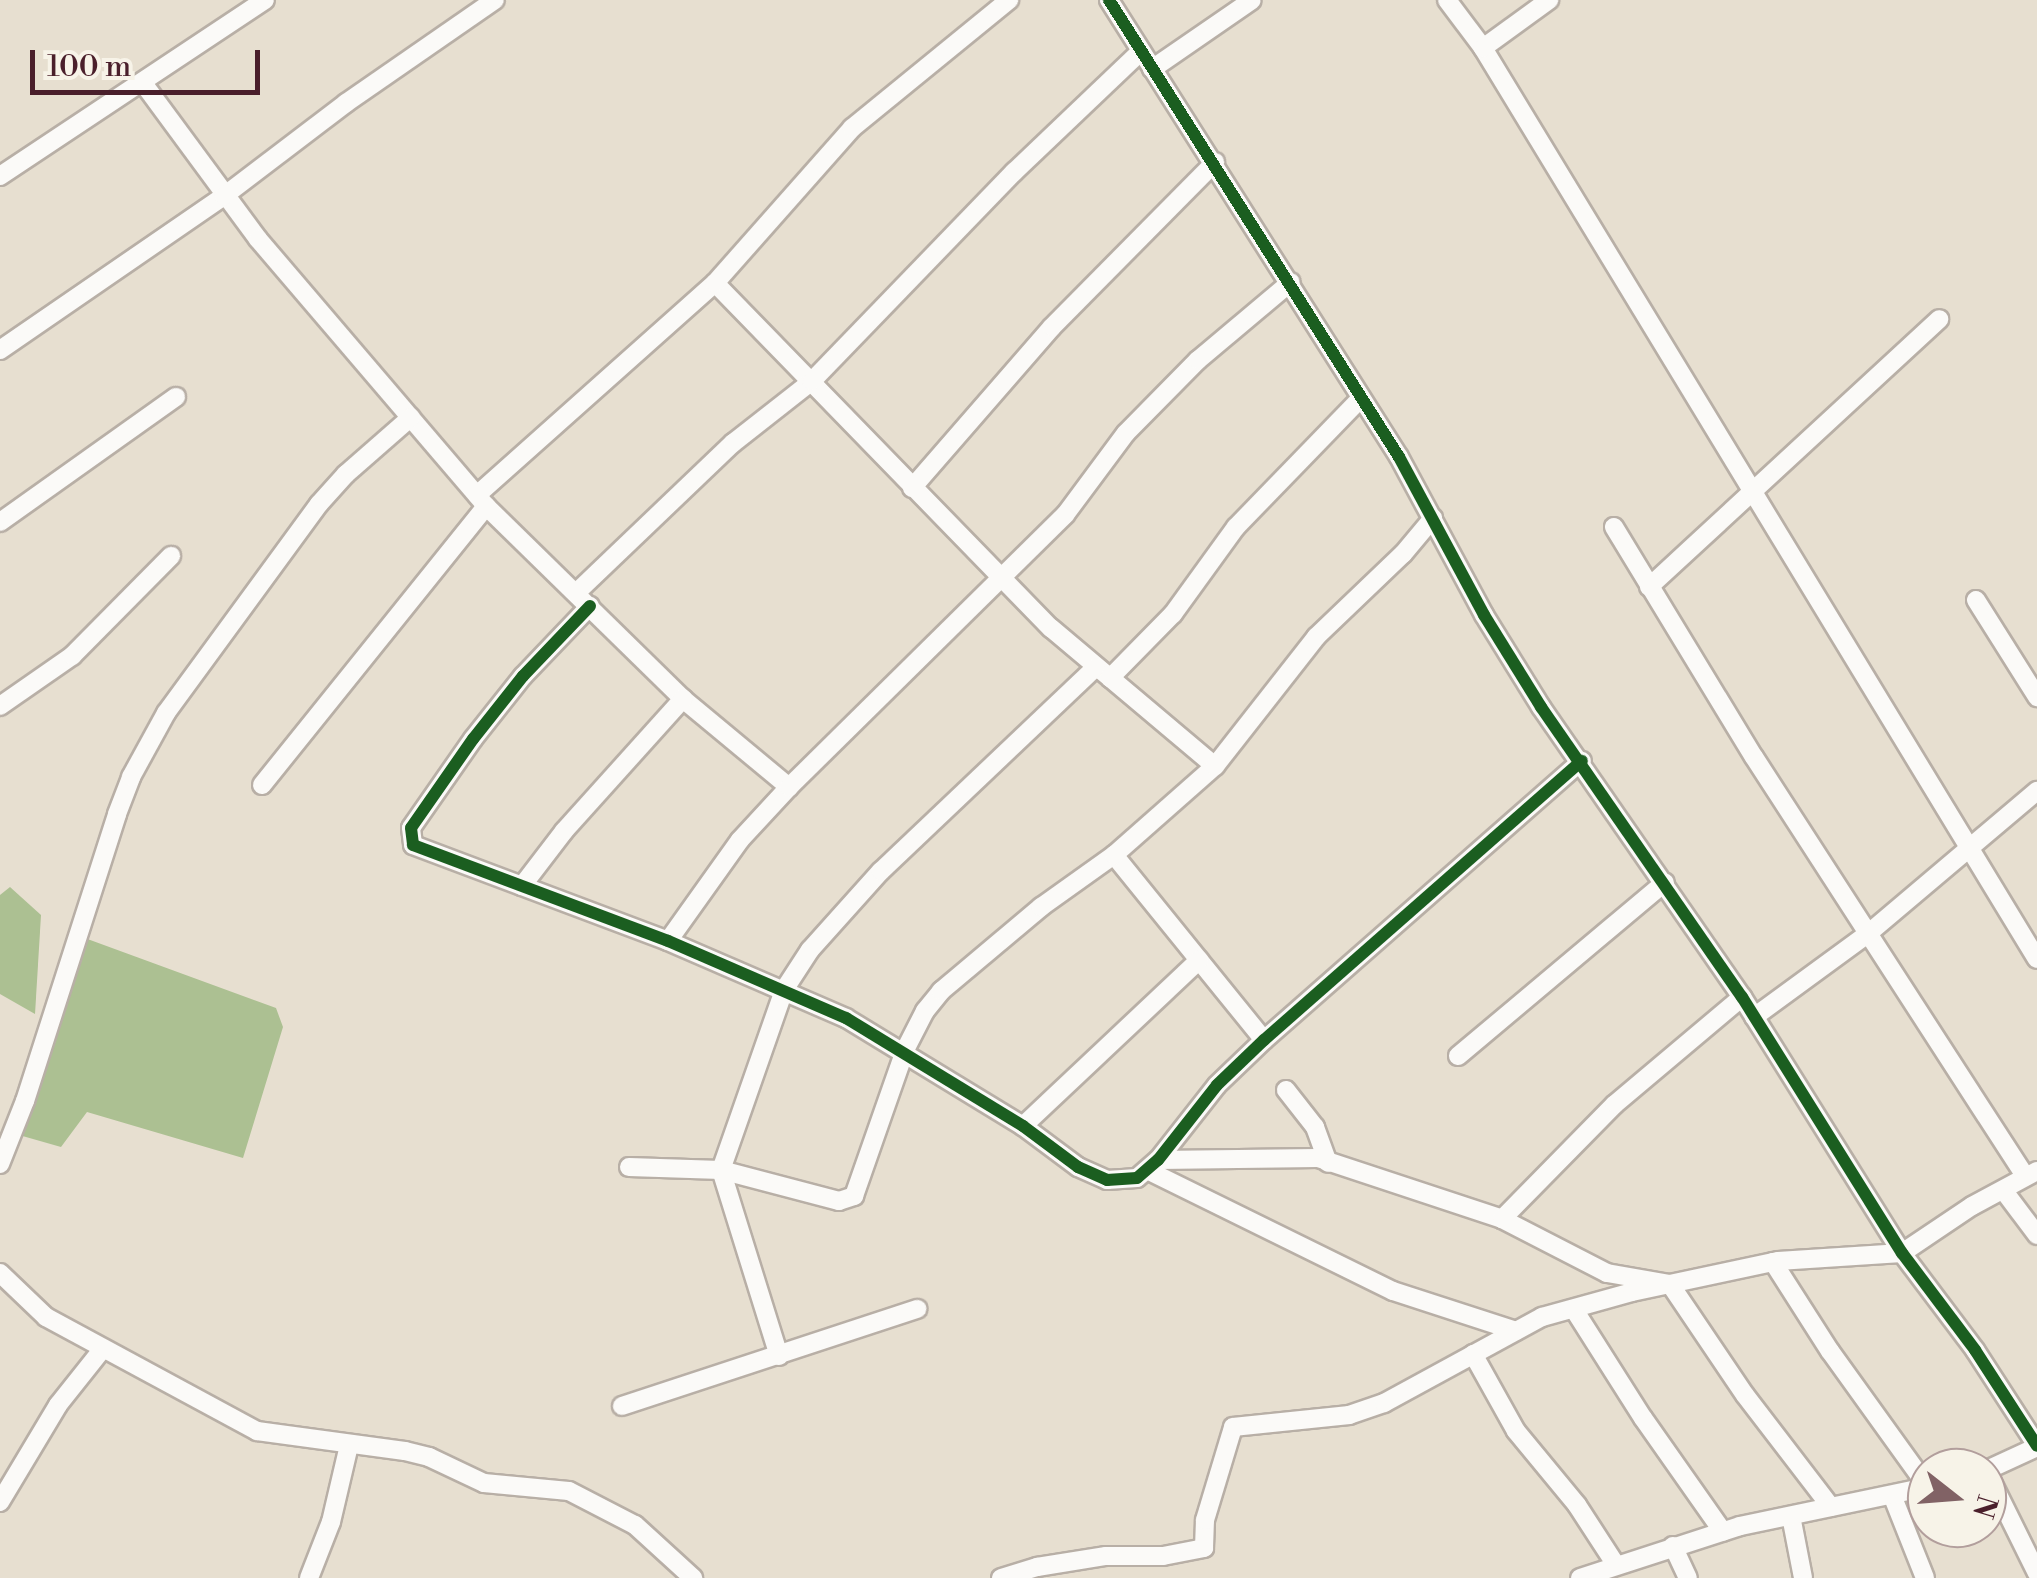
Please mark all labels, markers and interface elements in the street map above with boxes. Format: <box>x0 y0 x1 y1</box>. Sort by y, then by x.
scale bar <box>35 30 265 92</box>
text: 100 m <box>47 48 131 86</box>
north arrow <box>1907 1448 2007 1548</box>
text: N <box>1964 1491 2004 1522</box>

